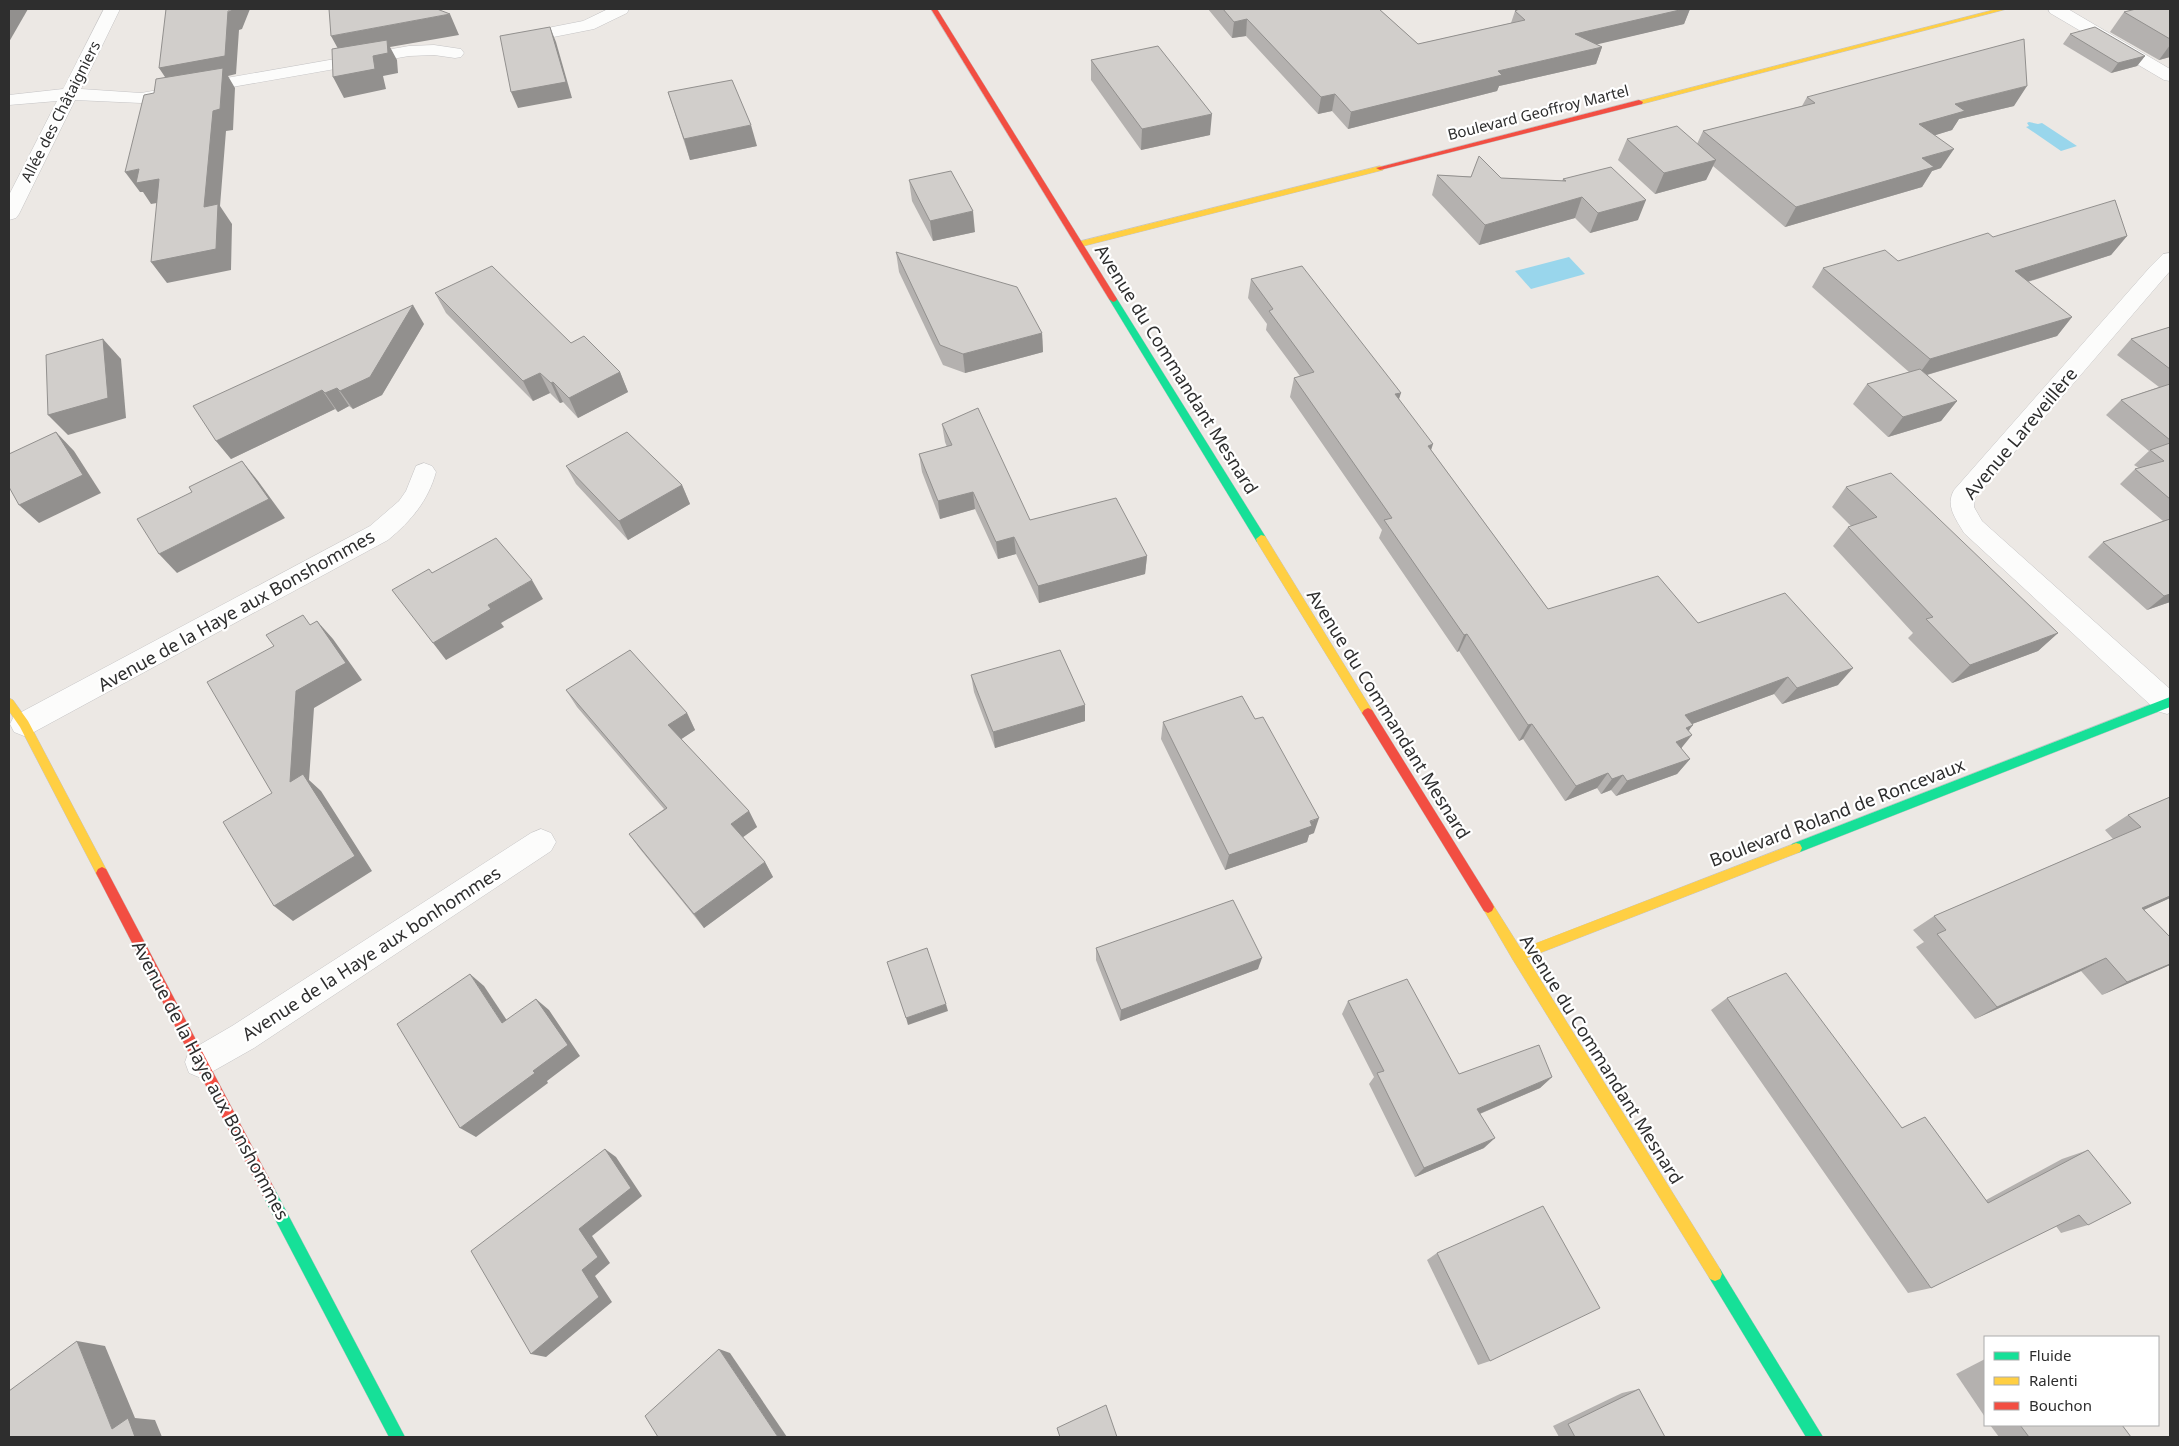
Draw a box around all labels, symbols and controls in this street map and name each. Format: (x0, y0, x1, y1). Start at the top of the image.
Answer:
street label: Allée des Châtaigniers (16, 37, 104, 185)
street label: Boulevard Geoffroy Martel (1445, 80, 1631, 144)
street label: Avenue du Commandant Mesnard (1090, 240, 1264, 498)
street label: Avenue Lareveillère (1958, 362, 2082, 504)
street label: Avenue de la Haye aux Bonshommes (93, 524, 379, 696)
street label: Avenue du Commandant Mesnard (1302, 585, 1476, 843)
street label: Boulevard Roland de Roncevaux (1706, 752, 1968, 872)
street label: Avenue de la Haye aux bonhommes (237, 860, 505, 1046)
street label: Avenue du Commandant Mesnard (1515, 930, 1689, 1188)
street label: Avenue de la Haye aux Bonshommes (127, 936, 295, 1224)
legend (1984, 1336, 2159, 1426)
text: Fluide (2029, 1345, 2071, 1365)
text: Ralenti (2029, 1370, 2078, 1390)
text: Bouchon (2029, 1395, 2092, 1415)

